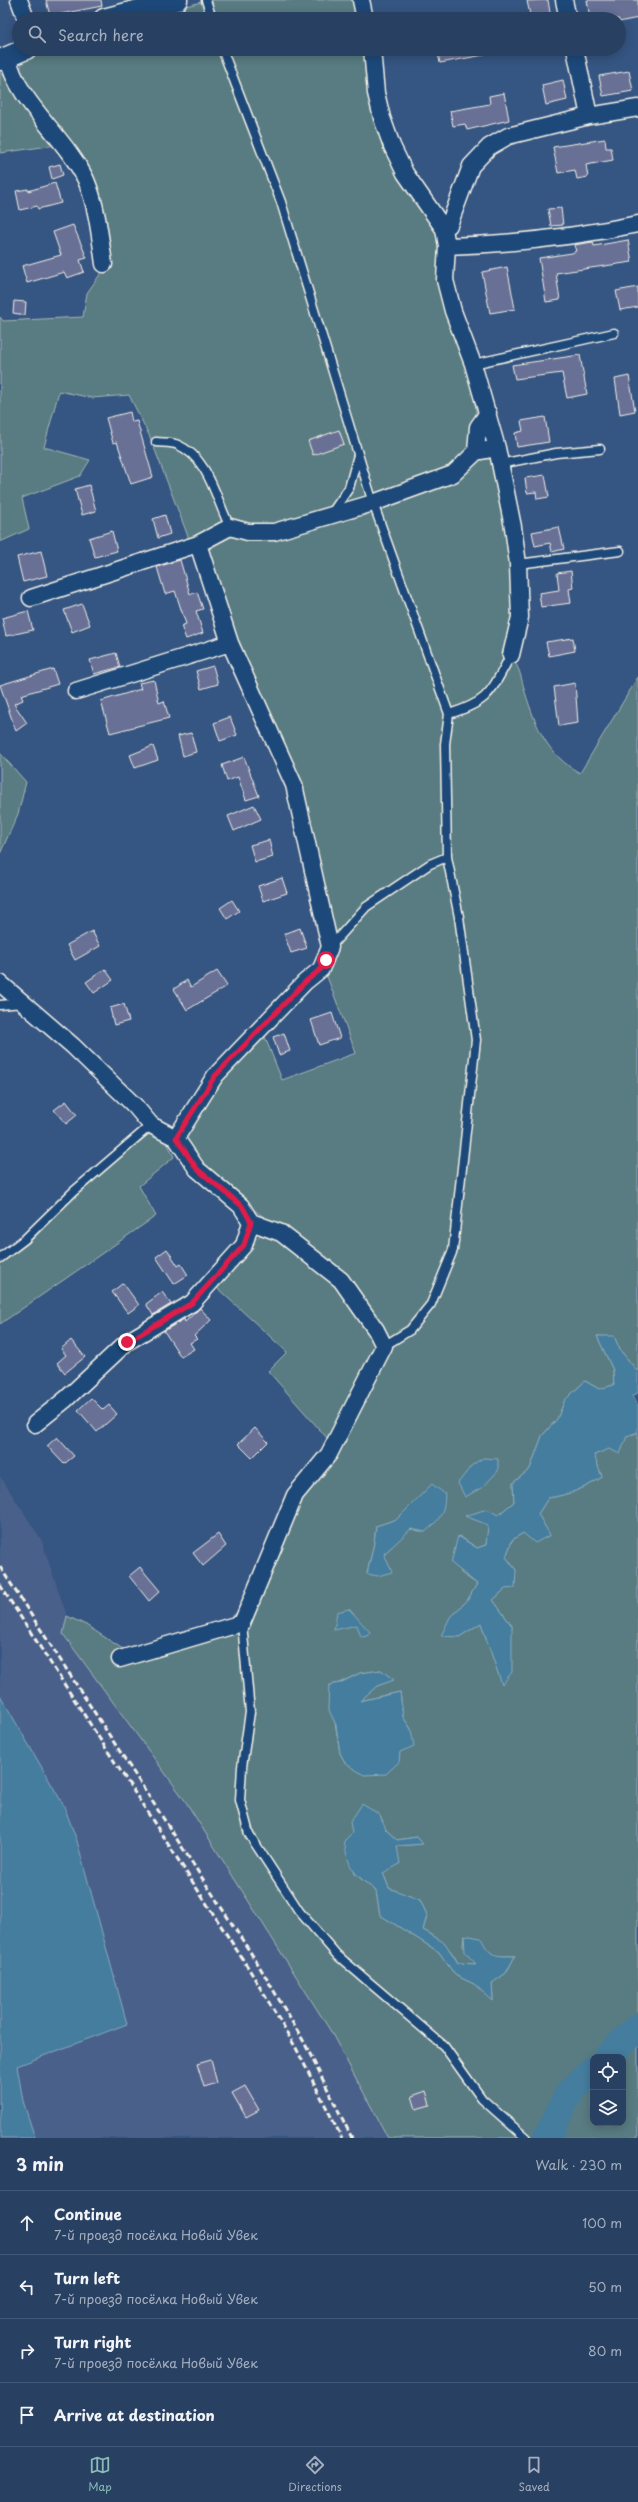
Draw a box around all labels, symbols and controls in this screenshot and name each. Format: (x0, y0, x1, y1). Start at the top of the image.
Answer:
search box (12, 12, 626, 56)
icon: search (26, 23, 48, 45)
text: Search here (58, 23, 144, 46)
route start (317, 951, 335, 969)
route end (118, 1333, 136, 1351)
map controls (590, 2054, 626, 2126)
button: locate (590, 2054, 626, 2090)
button: layers (590, 2090, 626, 2126)
text: 3 min (16, 2151, 64, 2177)
text: Walk · 230 m (535, 2155, 622, 2174)
text: Continue (54, 2202, 122, 2225)
icon: ahead (16, 2212, 38, 2234)
text: 100 m (582, 2213, 622, 2232)
text: 7-й проезд посёлка Новый Увек (54, 2225, 258, 2244)
text: Turn left (54, 2266, 120, 2289)
icon: left (16, 2276, 38, 2298)
text: 50 m (588, 2277, 622, 2296)
text: 7-й проезд посёлка Новый Увек (54, 2289, 258, 2308)
text: Turn right (54, 2330, 131, 2353)
icon: right (16, 2340, 38, 2362)
text: 80 m (588, 2341, 622, 2360)
text: 7-й проезд посёлка Новый Увек (54, 2353, 258, 2372)
text: Arrive at destination (54, 2403, 215, 2426)
icon: arrive (16, 2404, 38, 2426)
tab: Map (88, 2454, 112, 2495)
tab: Directions (288, 2454, 342, 2495)
tab: Saved (518, 2454, 550, 2495)

